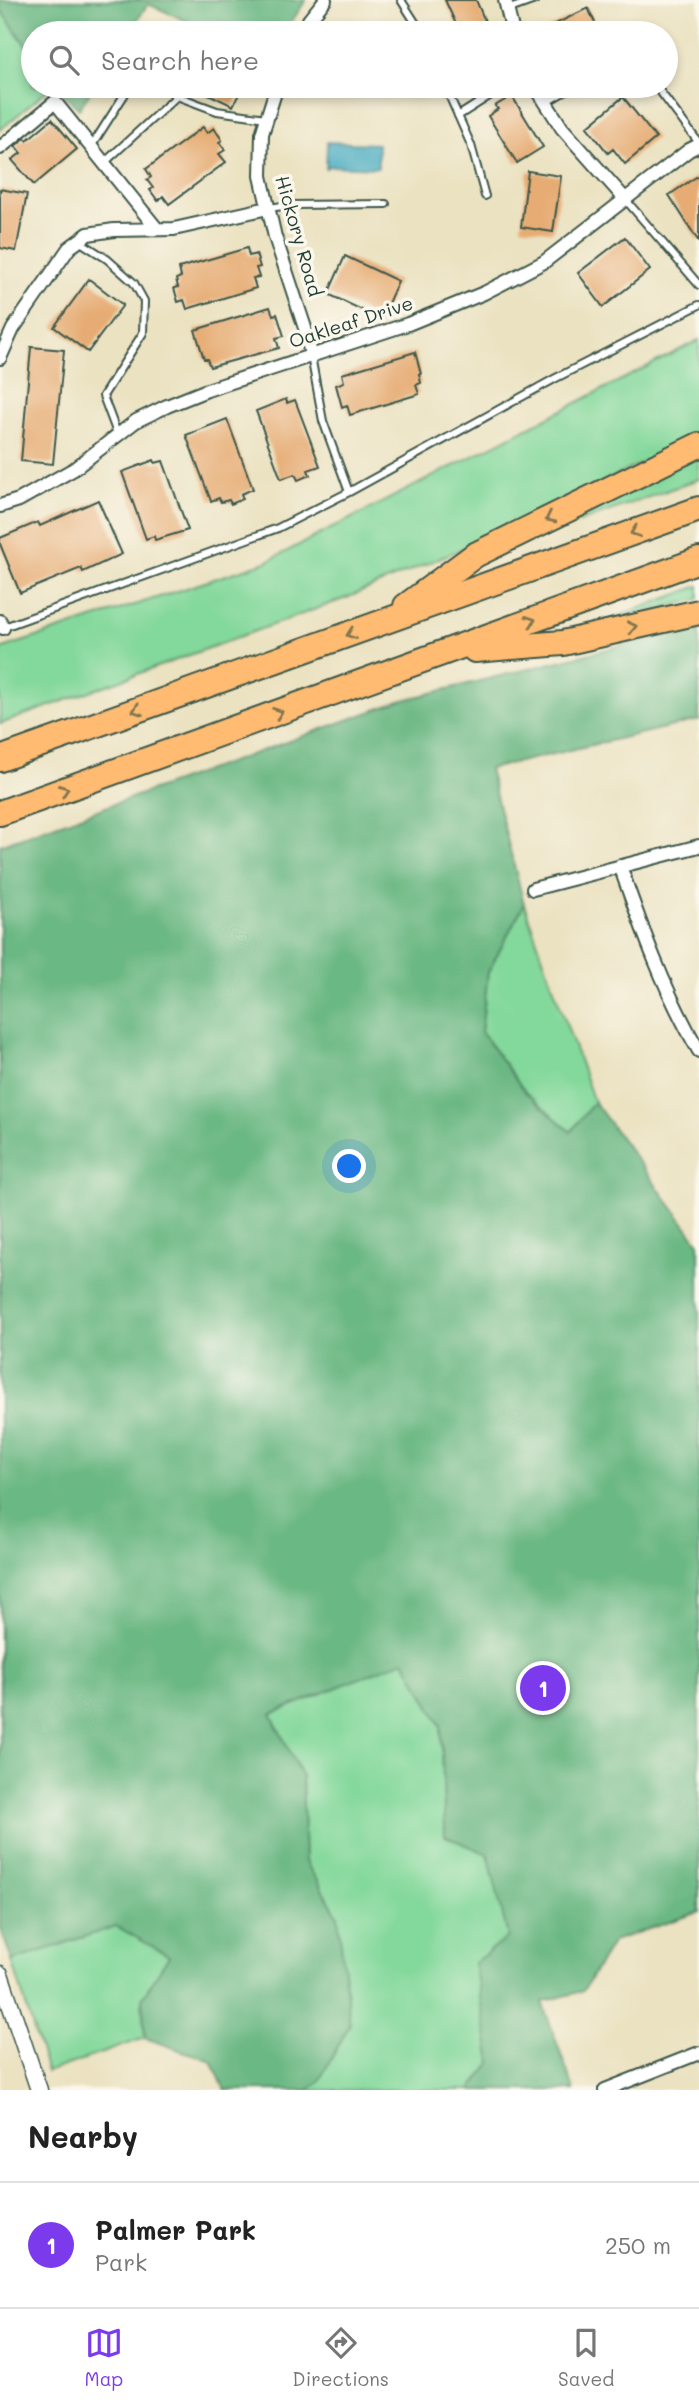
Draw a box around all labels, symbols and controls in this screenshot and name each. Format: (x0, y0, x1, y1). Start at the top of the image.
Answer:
search box (21, 21, 678, 98)
icon: search (45, 41, 83, 79)
text: Search here (101, 43, 259, 77)
street label: Hickory Road (270, 172, 329, 299)
street label: Oakleaf Drive (286, 290, 416, 353)
one-way arrow (545, 510, 557, 524)
one-way arrow (629, 524, 641, 538)
one-way arrow (524, 616, 536, 630)
one-way arrow (626, 621, 638, 636)
one-way arrow (346, 625, 358, 639)
one-way arrow (131, 702, 144, 716)
one-way arrow (272, 707, 284, 721)
one-way arrow (58, 784, 70, 798)
your location (332, 1149, 366, 1183)
pin: 1 (520, 1662, 566, 1714)
text: Nearby (28, 2116, 138, 2156)
text: Palmer Park (95, 2213, 256, 2247)
text: 1 (46, 2230, 56, 2260)
text: 250 m (605, 2230, 671, 2260)
text: Park (95, 2247, 147, 2277)
tab: Map (85, 2324, 123, 2391)
tab: Directions (292, 2324, 389, 2391)
tab: Saved (558, 2324, 614, 2391)

